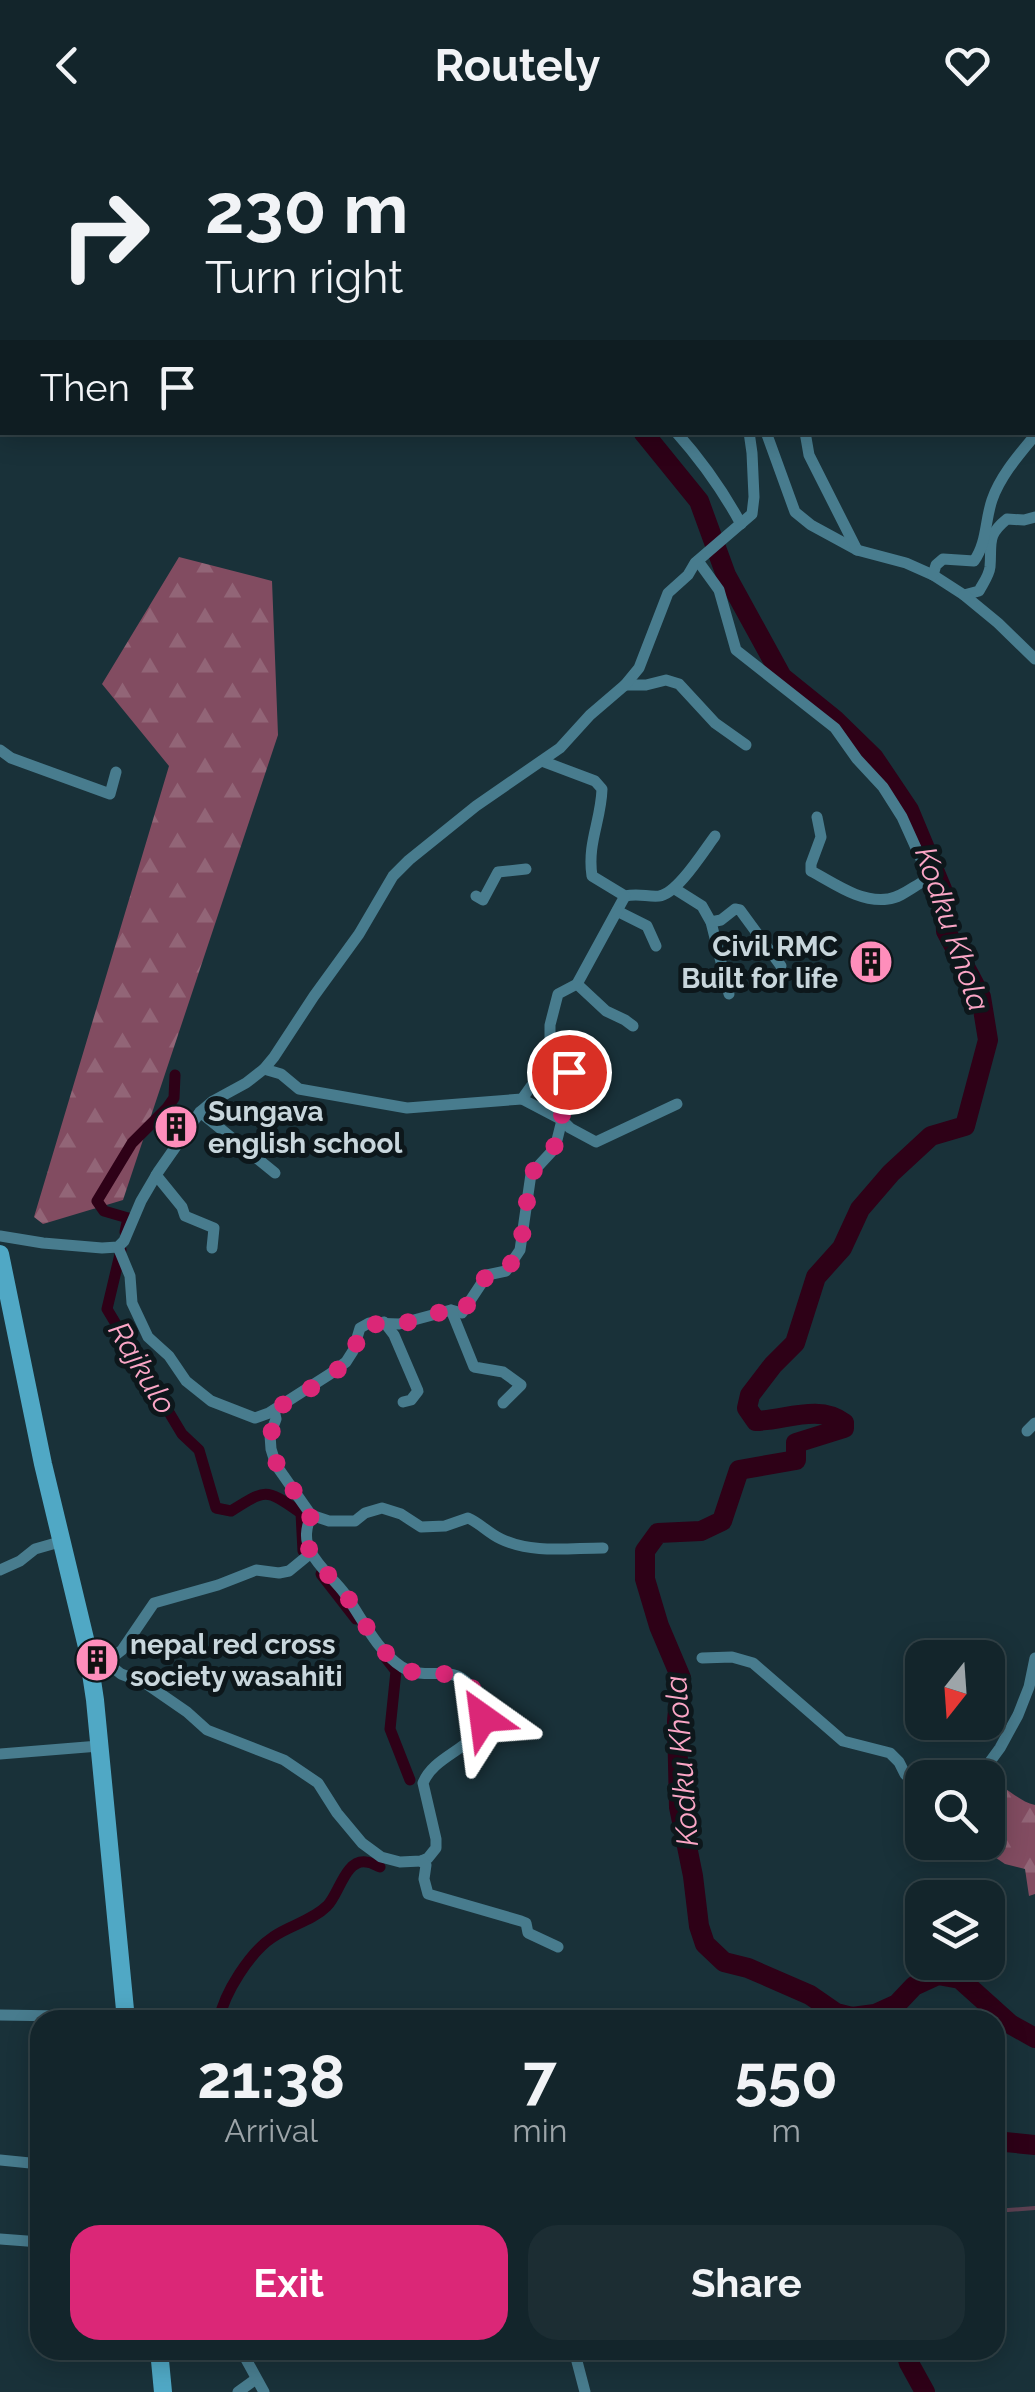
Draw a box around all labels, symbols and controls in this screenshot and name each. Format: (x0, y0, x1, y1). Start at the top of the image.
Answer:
icon: back (40, 38, 95, 93)
icon: heart (940, 38, 995, 93)
text: Routely (435, 39, 600, 92)
text: 230 m (205, 167, 409, 249)
icon: right (40, 170, 170, 300)
text: Turn right (205, 251, 403, 304)
icon: arrive (150, 360, 205, 415)
text: Then (40, 365, 130, 410)
water label: Kodku Khola (908, 842, 997, 1016)
place label: Civil RMC Built for life (681, 930, 838, 995)
building icon: Civil RMC Built for life (848, 939, 894, 985)
pin (527, 1030, 612, 1115)
icon: arrive (542, 1045, 597, 1100)
place label: Sungava english school (208, 1095, 402, 1160)
building icon: Sungava english school (153, 1104, 199, 1150)
water label: Rajkulo (101, 1315, 183, 1420)
place label: nepal red cross society wasahiti (130, 1628, 343, 1693)
building icon: nepal red cross society wasahiti (74, 1637, 120, 1683)
north arrow (905, 1640, 1005, 1740)
map controls (905, 1640, 1005, 1980)
position arrow (431, 1666, 535, 1770)
water label: Kodku Khola (658, 1674, 705, 1848)
button: search (905, 1760, 1005, 1860)
button: layers (905, 1880, 1005, 1980)
text: 21:38 (197, 2042, 345, 2112)
text: 7 (523, 2042, 557, 2112)
text: 550 (735, 2042, 838, 2112)
text: Arrival (224, 2112, 318, 2149)
text: min (512, 2112, 567, 2149)
text: m (771, 2112, 801, 2149)
button: Exit (70, 2225, 508, 2340)
button: Share (528, 2225, 965, 2340)

